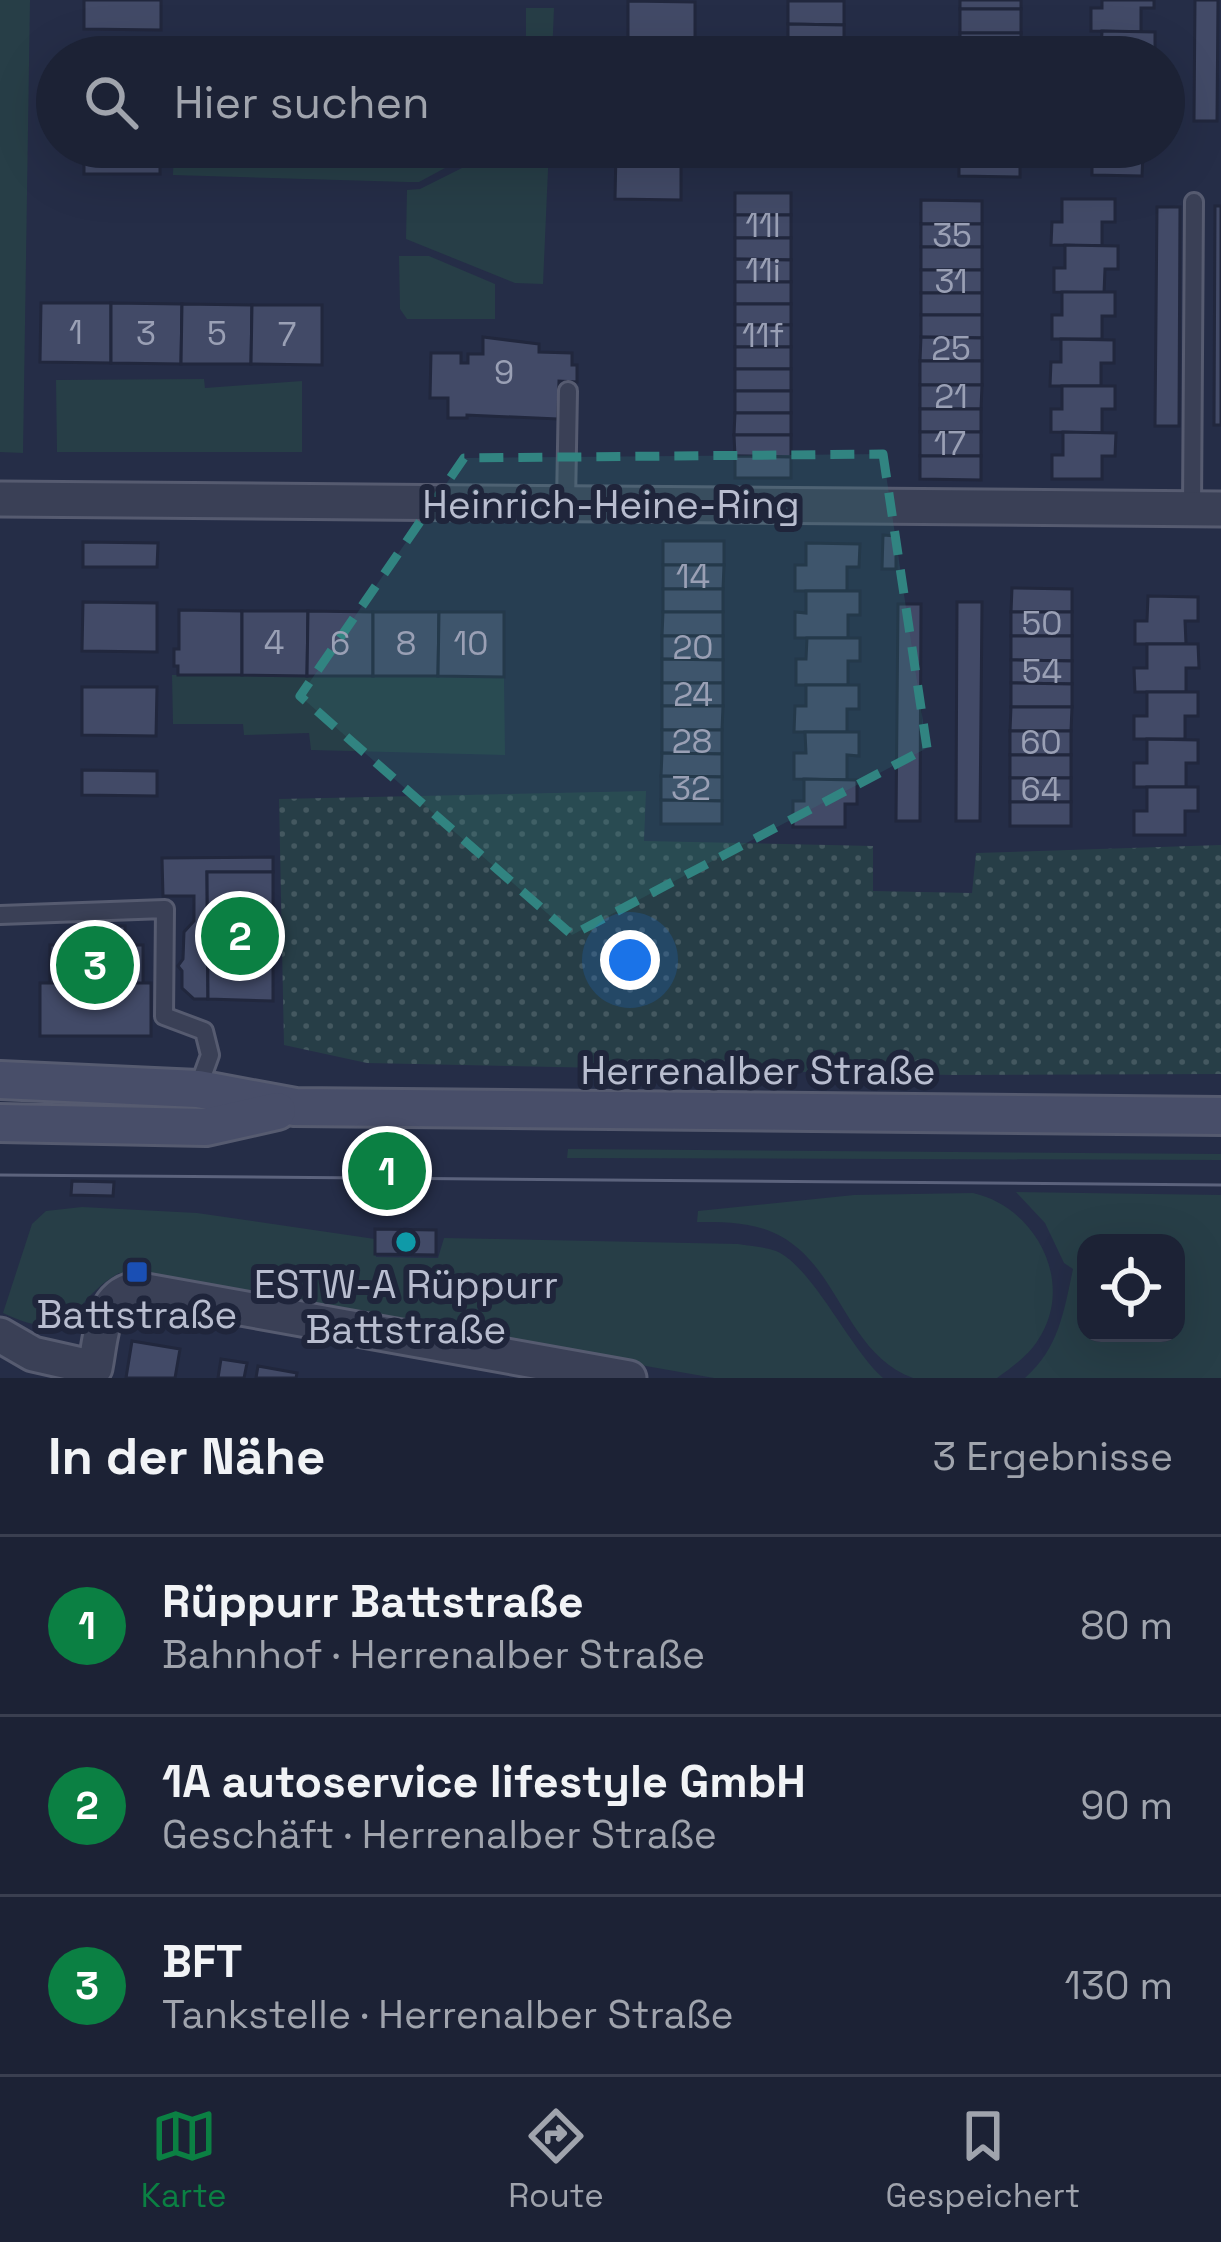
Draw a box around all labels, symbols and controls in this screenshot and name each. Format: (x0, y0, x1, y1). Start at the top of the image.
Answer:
search box (36, 36, 1185, 168)
icon: search (78, 69, 144, 135)
text: Hier suchen (174, 74, 430, 131)
house number: 11l (745, 205, 781, 247)
house number: 35 (932, 215, 972, 257)
house number: 11i (745, 250, 781, 292)
house number: 31 (934, 261, 968, 303)
house number: 1 (69, 312, 83, 354)
house number: 3 (136, 313, 156, 355)
house number: 5 (207, 313, 227, 355)
house number: 7 (278, 314, 296, 356)
house number: 11f (742, 315, 784, 357)
house number: 25 (931, 328, 971, 370)
house number: 9 (494, 352, 514, 394)
house number: 21 (934, 376, 968, 418)
house number: 17 (934, 423, 966, 465)
street label: Heinrich-Heine-Ring (422, 480, 800, 529)
house number: 14 (676, 556, 710, 598)
house number: 50 (1022, 603, 1062, 645)
house number: 4 (264, 622, 284, 664)
house number: 6 (330, 623, 350, 665)
house number: 8 (396, 623, 416, 665)
house number: 10 (454, 623, 488, 665)
house number: 20 (672, 627, 714, 669)
house number: 54 (1022, 651, 1062, 693)
house number: 24 (673, 674, 713, 716)
house number: 28 (672, 721, 712, 763)
house number: 60 (1020, 722, 1062, 764)
house number: 32 (671, 768, 711, 810)
house number: 64 (1021, 769, 1061, 811)
pin: 2 (201, 891, 279, 981)
pin: 3 (56, 920, 134, 1010)
your location (600, 930, 660, 990)
street label: Herrenalber Straße (580, 1046, 936, 1095)
pin: 1 (348, 1126, 426, 1216)
marker: ESTW-A Rüppurr Battstraße (393, 1229, 419, 1255)
map controls (1077, 1234, 1185, 1342)
button: locate (1077, 1234, 1185, 1342)
marker: Battstraße (124, 1259, 150, 1285)
place label: ESTW-A Rüppurr Battstraße (254, 1260, 558, 1354)
place label: Battstraße (37, 1290, 237, 1339)
text: In der Nähe (48, 1424, 325, 1489)
text: 3 Ergebnisse (933, 1432, 1173, 1481)
text: Rüppurr Battstraße (162, 1573, 584, 1630)
text: 1 (78, 1601, 96, 1650)
text: 80 m (1080, 1601, 1173, 1650)
text: Bahnhof · Herrenalber Straße (162, 1630, 705, 1679)
text: 1A autoservice lifestyle GmbH (162, 1753, 806, 1810)
text: 2 (75, 1781, 99, 1830)
text: 90 m (1081, 1781, 1173, 1830)
text: Geschäft · Herrenalber Straße (162, 1810, 717, 1859)
text: BFT (162, 1933, 242, 1990)
text: 3 (75, 1961, 99, 2010)
text: 130 m (1065, 1961, 1173, 2010)
text: Tankstelle · Herrenalber Straße (162, 1990, 733, 2039)
tab: Karte (141, 2103, 227, 2217)
tab: Route (508, 2103, 604, 2217)
tab: Gespeichert (885, 2103, 1080, 2217)

